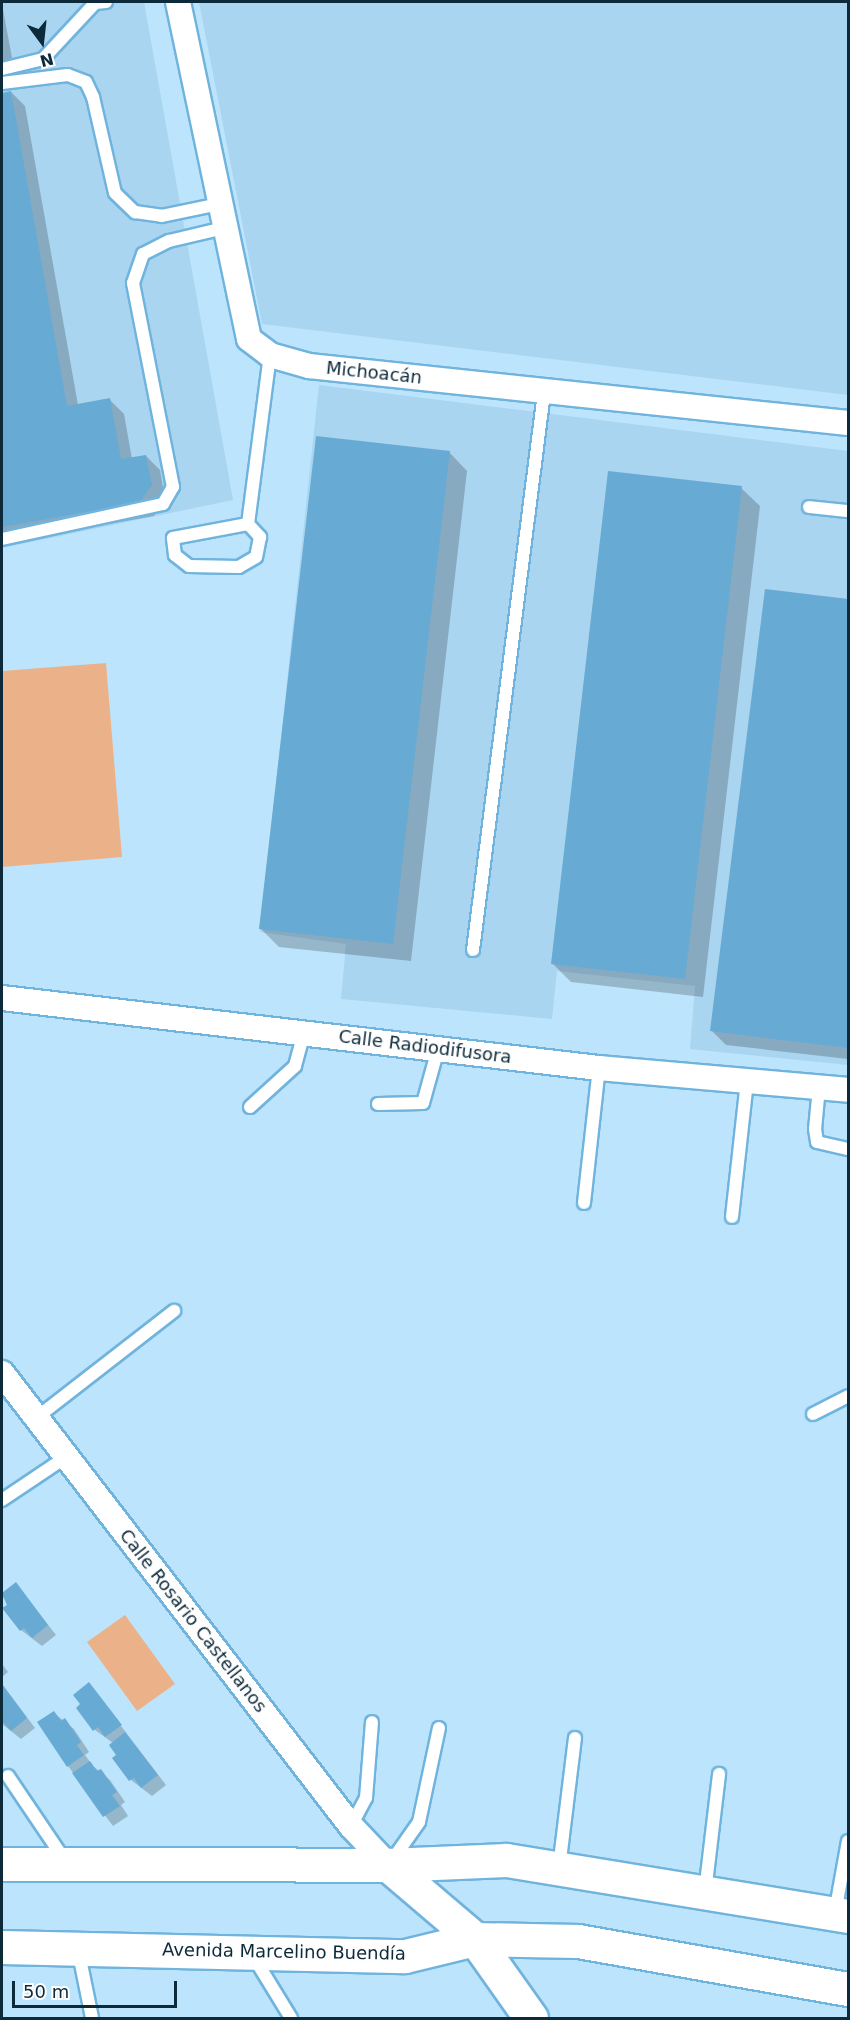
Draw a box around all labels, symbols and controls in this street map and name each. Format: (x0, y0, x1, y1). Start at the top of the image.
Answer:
north arrow (12, 12, 72, 72)
text: N (38, 49, 56, 71)
street label: Michoacán (325, 357, 423, 389)
street label: Calle Radiodifusora (337, 1026, 513, 1068)
street label: Calle Rosario Castellanos (115, 1525, 271, 1717)
street label: Avenida Marcelino Buendía (162, 1939, 406, 1965)
scale bar (15, 1969, 180, 2007)
text: 50 m (23, 1981, 69, 2002)

